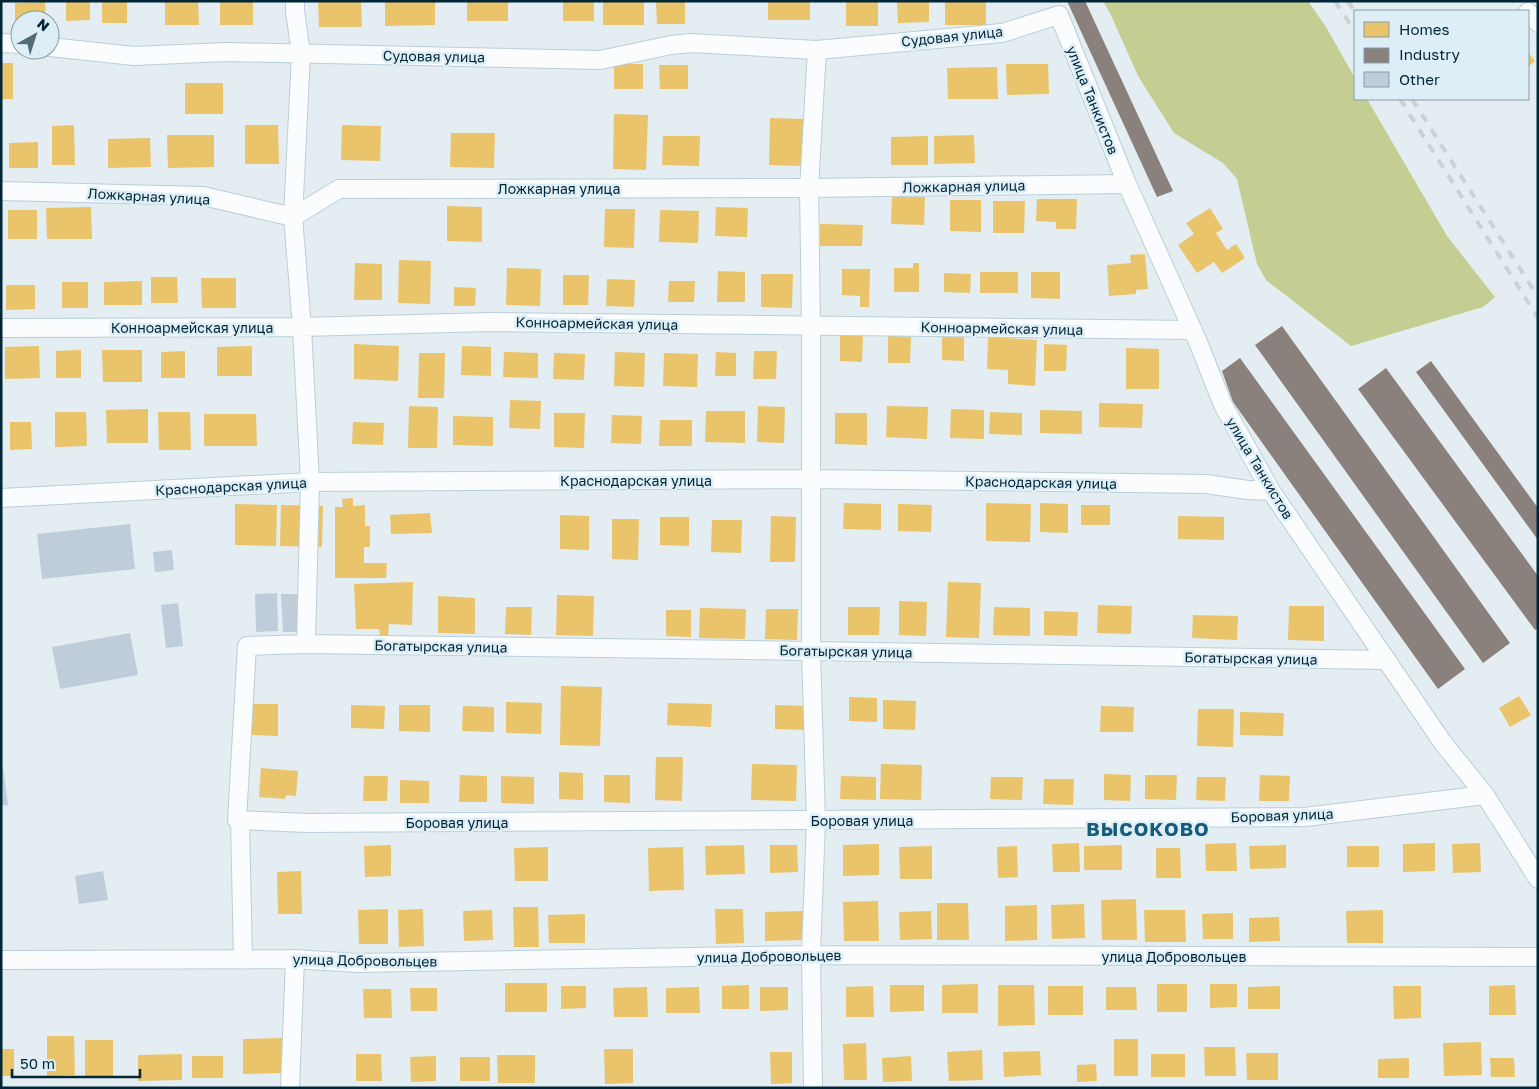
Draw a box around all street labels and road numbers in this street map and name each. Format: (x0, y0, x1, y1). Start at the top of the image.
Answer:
street label: Судовая улица (900, 22, 1004, 50)
street label: улица Танкистов (1063, 43, 1123, 157)
street label: Судовая улица (383, 47, 485, 65)
street label: Ложкарная улица (903, 176, 1025, 196)
street label: Ложкарная улица (498, 180, 620, 197)
street label: Ложкарная улица (87, 184, 211, 208)
street label: Конноармейская улица (516, 313, 678, 333)
street label: Конноармейская улица (921, 318, 1083, 338)
street label: Конноармейская улица (111, 319, 273, 336)
street label: улица Танкистов (1223, 414, 1297, 522)
street label: Краснодарская улица (560, 472, 712, 489)
street label: Краснодарская улица (965, 472, 1117, 492)
street label: Краснодарская улица (155, 474, 307, 498)
street label: Богатырская улица (374, 636, 508, 656)
street label: Богатырская улица (779, 641, 913, 661)
street label: Богатырская улица (1184, 648, 1318, 668)
street label: Боровая улица (1230, 805, 1334, 825)
street label: Боровая улица (810, 812, 914, 829)
street label: Боровая улица (405, 814, 509, 831)
street label: улица Добровольцев (696, 946, 842, 966)
street label: улица Добровольцев (1102, 948, 1246, 965)
street label: улица Добровольцев (292, 950, 438, 970)

